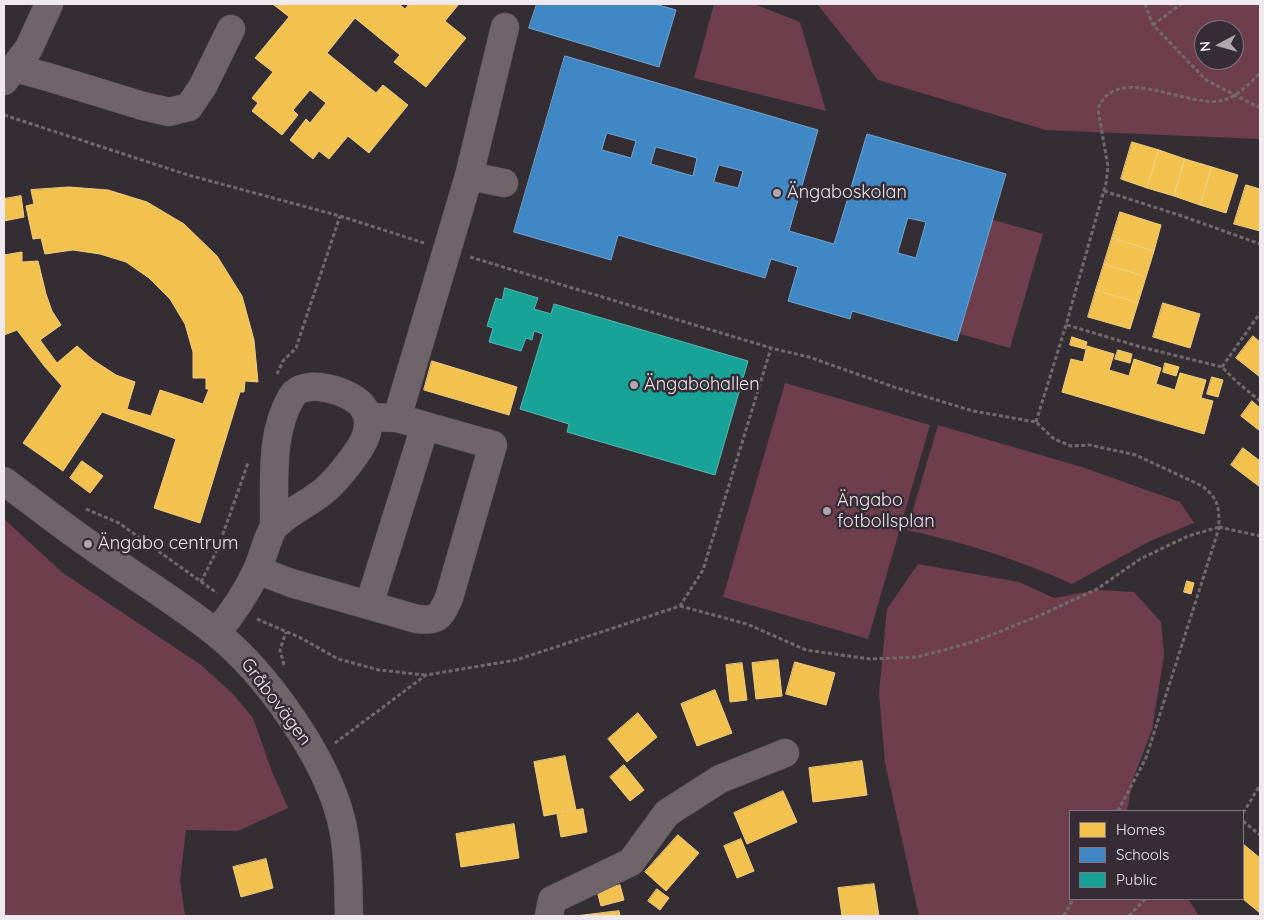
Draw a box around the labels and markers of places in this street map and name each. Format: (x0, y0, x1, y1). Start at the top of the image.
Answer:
place label: Ängaboskolan (787, 182, 907, 204)
marker: Ängaboskolan (771, 187, 783, 199)
place label: Ängabohallen (644, 374, 760, 396)
marker: Ängabohallen (628, 379, 640, 391)
place label: Ängabo fotbollsplan (837, 490, 935, 532)
marker: Ängabo fotbollsplan (821, 505, 833, 517)
place label: Ängabo centrum (98, 533, 238, 555)
marker: Ängabo centrum (82, 538, 94, 550)

